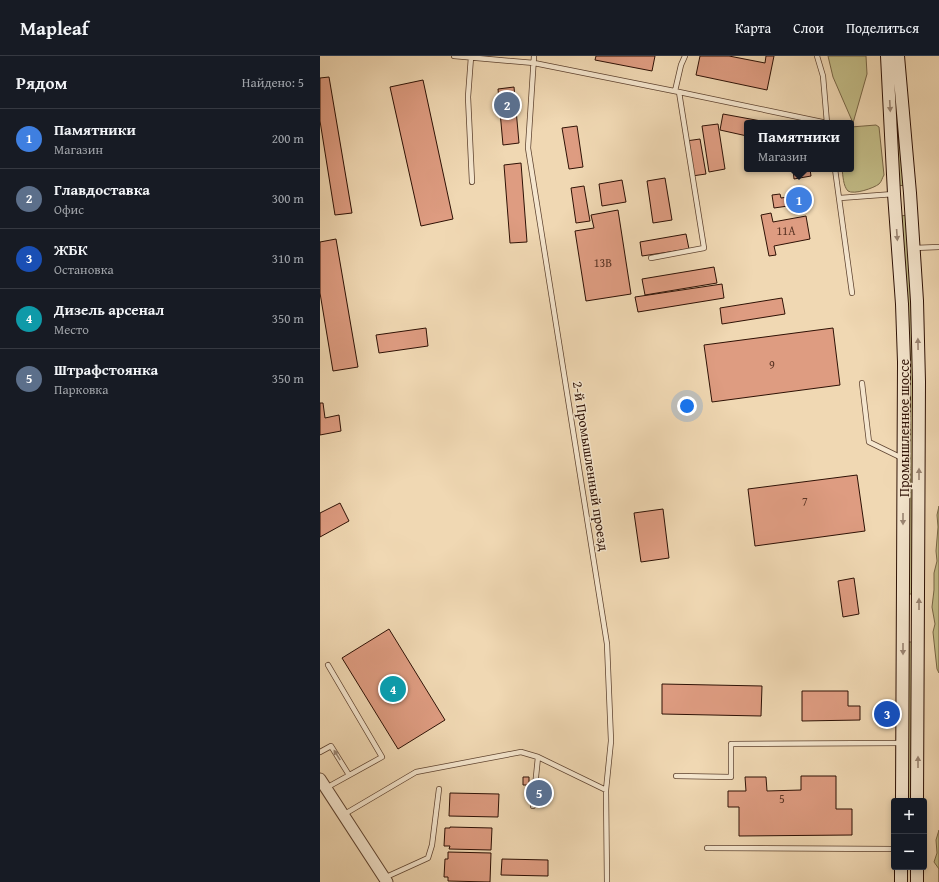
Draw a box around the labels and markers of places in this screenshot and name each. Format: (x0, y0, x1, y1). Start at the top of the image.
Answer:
pin: 2 (494, 90, 520, 120)
pin: 1 (786, 185, 812, 215)
pin: 4 (380, 674, 406, 704)
pin: 3 (874, 699, 900, 729)
pin: 5 (526, 778, 552, 808)

